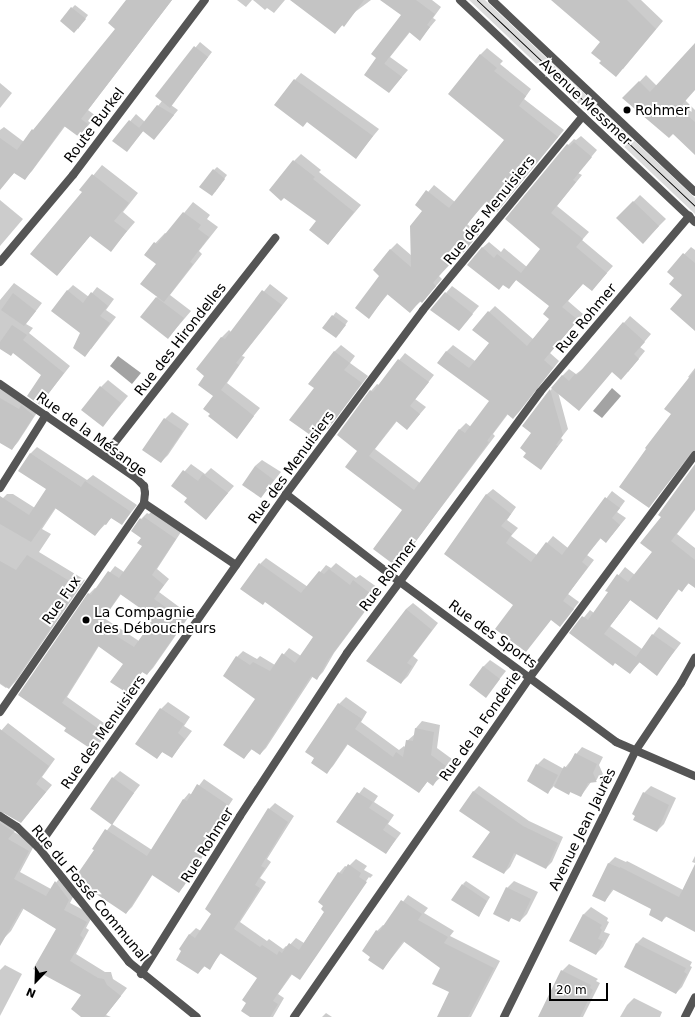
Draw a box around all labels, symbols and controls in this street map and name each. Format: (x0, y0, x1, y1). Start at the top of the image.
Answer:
street label: Avenue Messmer (536, 55, 636, 149)
street label: Route Burkel (60, 84, 128, 166)
place label: Rohmer (635, 102, 690, 118)
marker: Rohmer (622, 105, 632, 115)
street label: Rue des Menuisiers (440, 152, 538, 268)
street label: Rue des Hirondelles (131, 279, 229, 399)
street label: Rue Rohmer (552, 280, 620, 356)
street label: Rue de la Mésange (33, 388, 151, 480)
street label: Rue des Menuisiers (244, 407, 338, 527)
street label: Rue Rohmer (356, 536, 420, 614)
street label: Rue Fux (38, 572, 84, 628)
street label: Rue des Sports (446, 596, 540, 672)
place label: La Compagnie des Déboucheurs (94, 604, 216, 636)
marker: La Compagnie des Déboucheurs (81, 615, 91, 625)
street label: Rue de la Fonderie (436, 668, 524, 784)
street label: Rue des Menuisiers (57, 672, 149, 792)
street label: Avenue Jean Jaurès (545, 765, 619, 893)
street label: Rue Rohmer (177, 804, 237, 886)
street label: Rue du Fossé Communal (28, 821, 152, 965)
north arrow (16, 961, 56, 1001)
scale bar (551, 975, 610, 1001)
text: 20 m (556, 983, 587, 997)
text: N (24, 985, 38, 1000)

